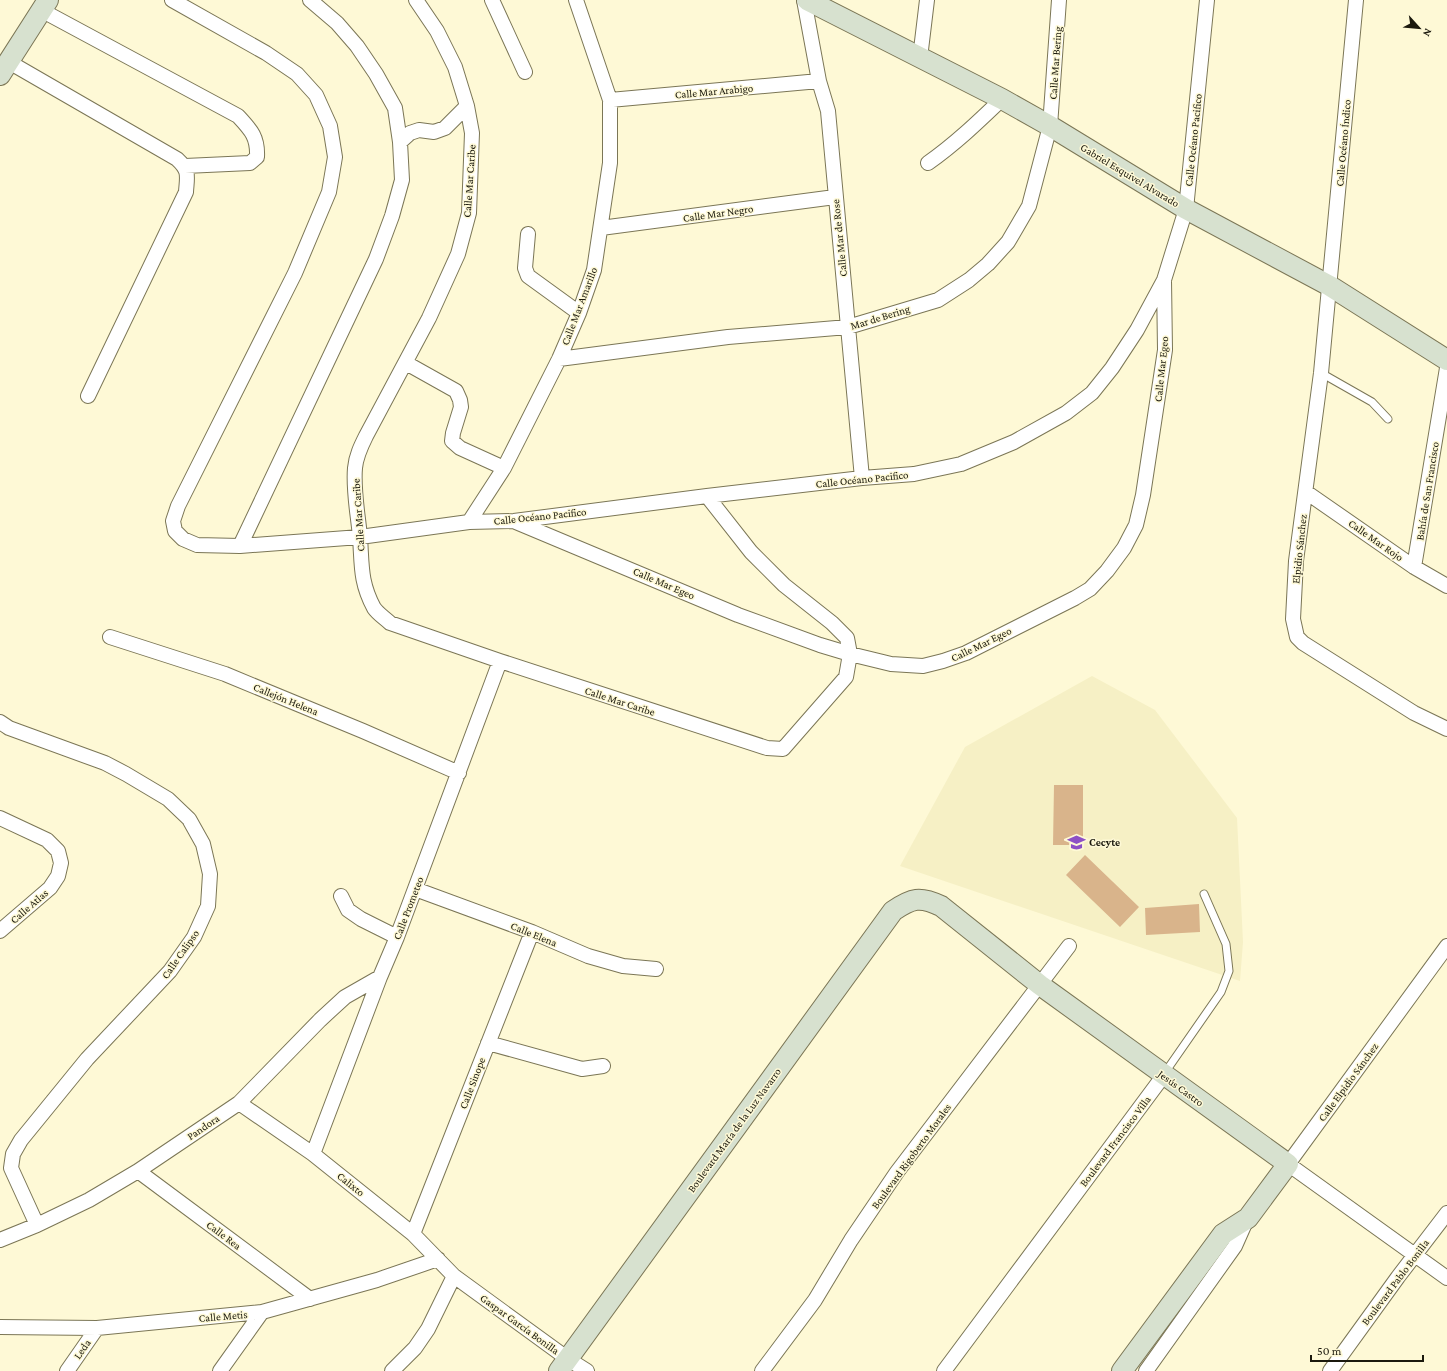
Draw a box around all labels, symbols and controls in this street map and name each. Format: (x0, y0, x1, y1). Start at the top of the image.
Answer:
north arrow (1399, 8, 1439, 48)
street label: Calle Mar Bering (1046, 25, 1065, 100)
text: N (1421, 26, 1435, 39)
street label: Calle Mar Arabigo (674, 82, 754, 101)
street label: Calle Océano Pacifico (1182, 93, 1204, 187)
street label: Calle Océano Índico (1333, 98, 1353, 187)
street label: Gabriel Esquivel Alvarado (1078, 141, 1182, 210)
street label: Calle Mar Caribe (460, 144, 478, 218)
street label: Calle Mar de Rose (829, 199, 849, 277)
street label: Calle Mar Negro (682, 202, 755, 225)
street label: Calle Mar Amarillo (559, 265, 600, 347)
street label: Mar de Bering (849, 302, 912, 333)
street label: Calle Mar Egeo (1152, 335, 1171, 402)
street label: Bahía de San Francisco (1413, 440, 1441, 541)
street label: Calle Océano Pacifico (815, 468, 909, 490)
street label: Calle Mar Caribe (349, 478, 367, 552)
street label: Calle Océano Pacifico (493, 505, 587, 527)
street label: Elpidio Sánchez (1289, 513, 1310, 584)
street label: Calle Mar Rojo (1346, 517, 1406, 564)
street label: Calle Mar Egeo (631, 565, 697, 603)
street label: Calle Mar Egeo (949, 624, 1014, 665)
street label: Callejón Helena (251, 681, 320, 718)
street label: Calle Mar Caribe (583, 684, 657, 718)
school or university icon: Cecyte (1066, 832, 1086, 852)
place label: Cecyte (1089, 836, 1120, 848)
street label: Calle Prometeo (391, 874, 426, 941)
street label: Calle Atlas (8, 886, 50, 926)
street label: Calle Elena (509, 919, 559, 949)
street label: Calle Calipso (159, 927, 202, 981)
street label: Calle Elpidio Sánchez (1316, 1040, 1381, 1124)
street label: Calle Sinope (457, 1055, 488, 1111)
street label: Boulevard María de la Luz Navarro (685, 1065, 783, 1195)
street label: Jesús Castro (1155, 1067, 1206, 1110)
street label: Boulevard Francisco Villa (1077, 1093, 1153, 1189)
street label: Boulevard Rigoberto Morales (869, 1101, 954, 1212)
street label: Pandora (185, 1112, 221, 1142)
street label: Calixto (335, 1169, 367, 1199)
street label: Calle Rea (204, 1218, 244, 1252)
street label: Boulevard Pablo Bonilla (1359, 1237, 1431, 1327)
street label: Gaspar García Bonilla (478, 1291, 562, 1357)
street label: Calle Metis (198, 1308, 248, 1324)
street label: Leda (71, 1337, 93, 1361)
scale bar (1311, 1337, 1423, 1363)
text: 50 m (1317, 1344, 1342, 1358)

